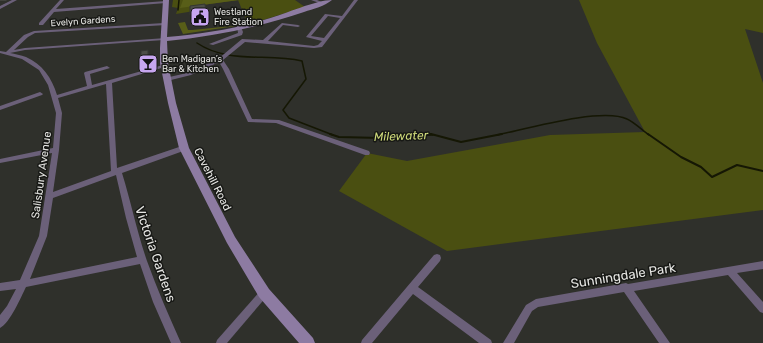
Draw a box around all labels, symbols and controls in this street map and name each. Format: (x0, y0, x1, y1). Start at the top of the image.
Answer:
public building icon: Westland Fire Station (189, 6, 211, 28)
place label: Westland Fire Station (214, 7, 262, 27)
street label: Evelyn Gardens (50, 14, 116, 28)
bar icon: Ben Madigan’s Bar & Kitchen (137, 53, 159, 75)
place label: Ben Madigan’s Bar & Kitchen (162, 54, 223, 74)
water label: Milewater (374, 128, 429, 144)
street label: Salisbury Avenue (29, 131, 54, 220)
street label: Cavehill Road (191, 146, 234, 213)
street label: Victoria Gardens (132, 204, 179, 304)
street label: Sunningdale Park (570, 260, 677, 292)

